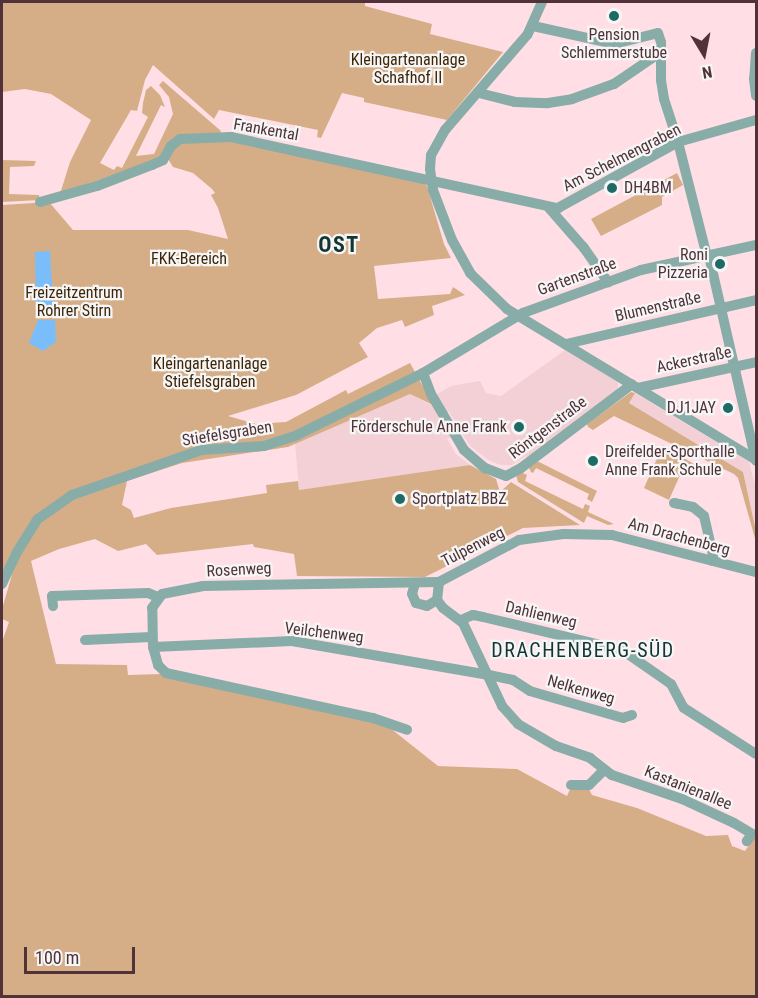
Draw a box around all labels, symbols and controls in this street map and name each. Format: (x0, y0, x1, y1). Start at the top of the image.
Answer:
marker: Pension Schlemmerstube (607, 9, 621, 23)
north arrow (674, 24, 734, 84)
place label: Pension Schlemmerstube (561, 25, 667, 63)
park label: Kleingartenanlage Schafhof II (351, 50, 465, 88)
text: N (701, 62, 714, 82)
street label: Frankental (232, 115, 300, 145)
street label: Am Schelmengraben (560, 120, 684, 196)
place label: DH4BM (624, 178, 672, 198)
marker: DH4BM (605, 181, 619, 195)
district label: OST (318, 232, 360, 258)
place label: Roni Pizzeria (658, 245, 708, 283)
park label: FKK-Bereich (151, 249, 227, 269)
street label: Gartenstraße (535, 254, 619, 300)
marker: Roni Pizzeria (713, 257, 727, 271)
park label: Freizeitzentrum Rohrer Stirn (25, 283, 123, 321)
street label: Blumenstraße (613, 288, 703, 326)
street label: Ackerstraße (655, 343, 733, 377)
park label: Kleingartenanlage Stiefelsgraben (153, 354, 267, 392)
street label: Röntgenstraße (505, 393, 591, 463)
place label: DJ1JAY (667, 398, 716, 418)
marker: DJ1JAY (721, 401, 735, 415)
street label: Stiefelsgraben (181, 417, 273, 451)
place label: Förderschule Anne Frank (351, 417, 507, 437)
marker: Förderschule Anne Frank (512, 420, 526, 434)
place label: Dreifelder-Sporthalle Anne Frank Schule (605, 442, 735, 480)
marker: Dreifelder-Sporthalle Anne Frank Schule (586, 454, 600, 468)
place label: Sportplatz BBZ (412, 489, 507, 509)
marker: Sportplatz BBZ (393, 492, 407, 506)
street label: Am Drachenberg (626, 514, 732, 560)
street label: Tulpenweg (438, 523, 508, 571)
street label: Rosenweg (206, 559, 272, 581)
street label: Dahlienweg (503, 597, 579, 633)
street label: Veilchenweg (283, 619, 365, 647)
district label: DRACHENBERG-SÜD (491, 638, 675, 662)
street label: Nelkenweg (545, 671, 617, 709)
street label: Kastanienallee (641, 762, 735, 814)
scale bar (27, 935, 138, 973)
text: 100 m (35, 947, 79, 968)

